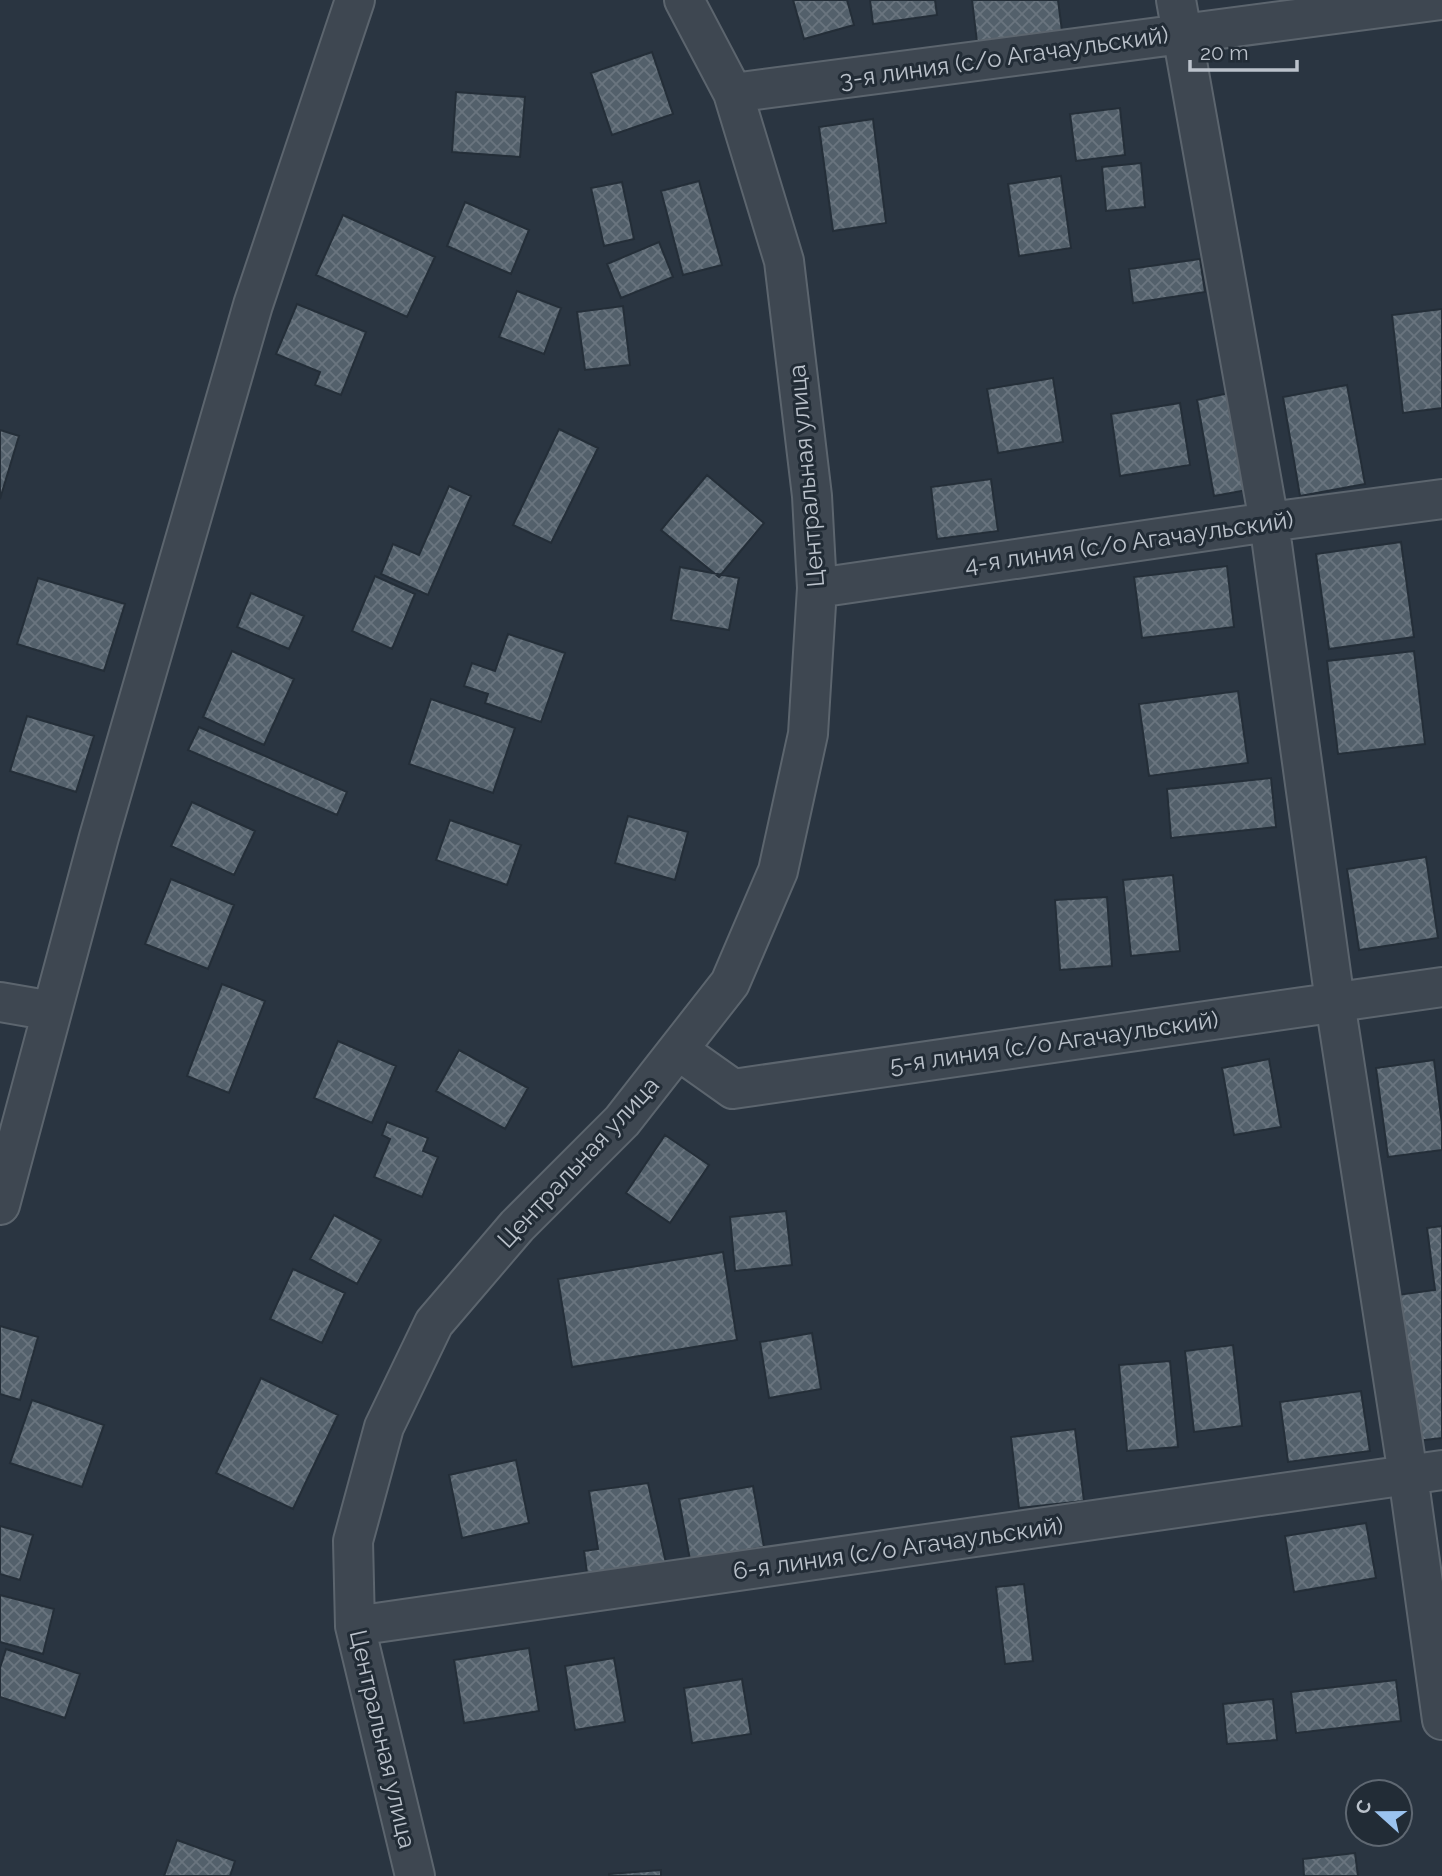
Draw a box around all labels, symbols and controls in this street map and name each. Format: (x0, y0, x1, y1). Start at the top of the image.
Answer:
street label: 3-я линия (с/о Агачаульский) (838, 20, 1170, 94)
scale bar (1190, 28, 1297, 72)
text: 20 m (1200, 40, 1248, 65)
street label: Центральная улица (782, 364, 830, 588)
street label: 4-я линия (с/о Агачаульский) (963, 505, 1295, 579)
street label: 5-я линия (с/о Агачаульский) (888, 1005, 1220, 1079)
street label: Центральная улица (491, 1070, 665, 1254)
street label: 6-я линия (с/о Агачаульский) (731, 1510, 1065, 1586)
street label: Центральная улица (344, 1627, 422, 1851)
north arrow (1344, 1778, 1414, 1848)
text: С (1351, 1797, 1376, 1817)

